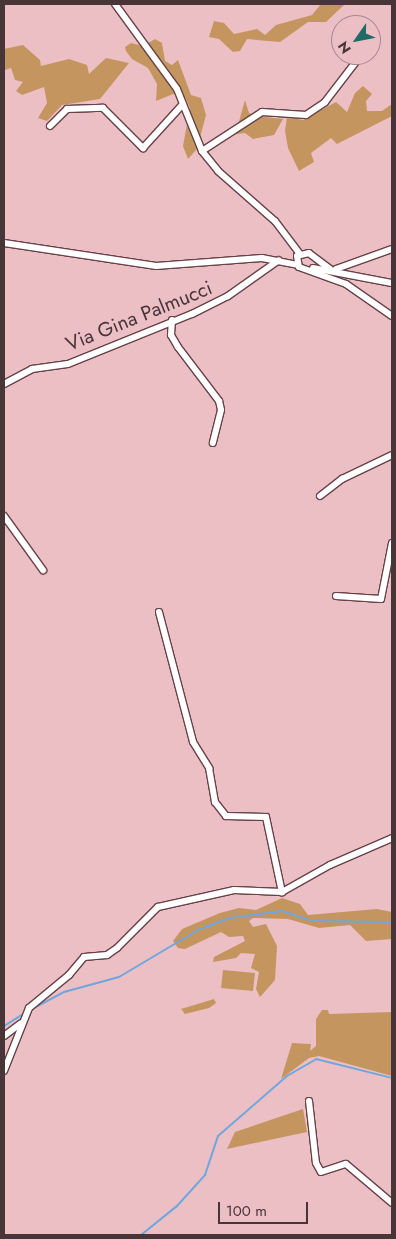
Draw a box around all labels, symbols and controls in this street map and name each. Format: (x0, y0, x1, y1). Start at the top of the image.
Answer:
north arrow (331, 15, 381, 65)
text: N (333, 38, 356, 58)
street label: Via Gina Palmucci (62, 276, 216, 356)
scale bar (221, 1192, 311, 1224)
text: 100 m (226, 1200, 267, 1222)

